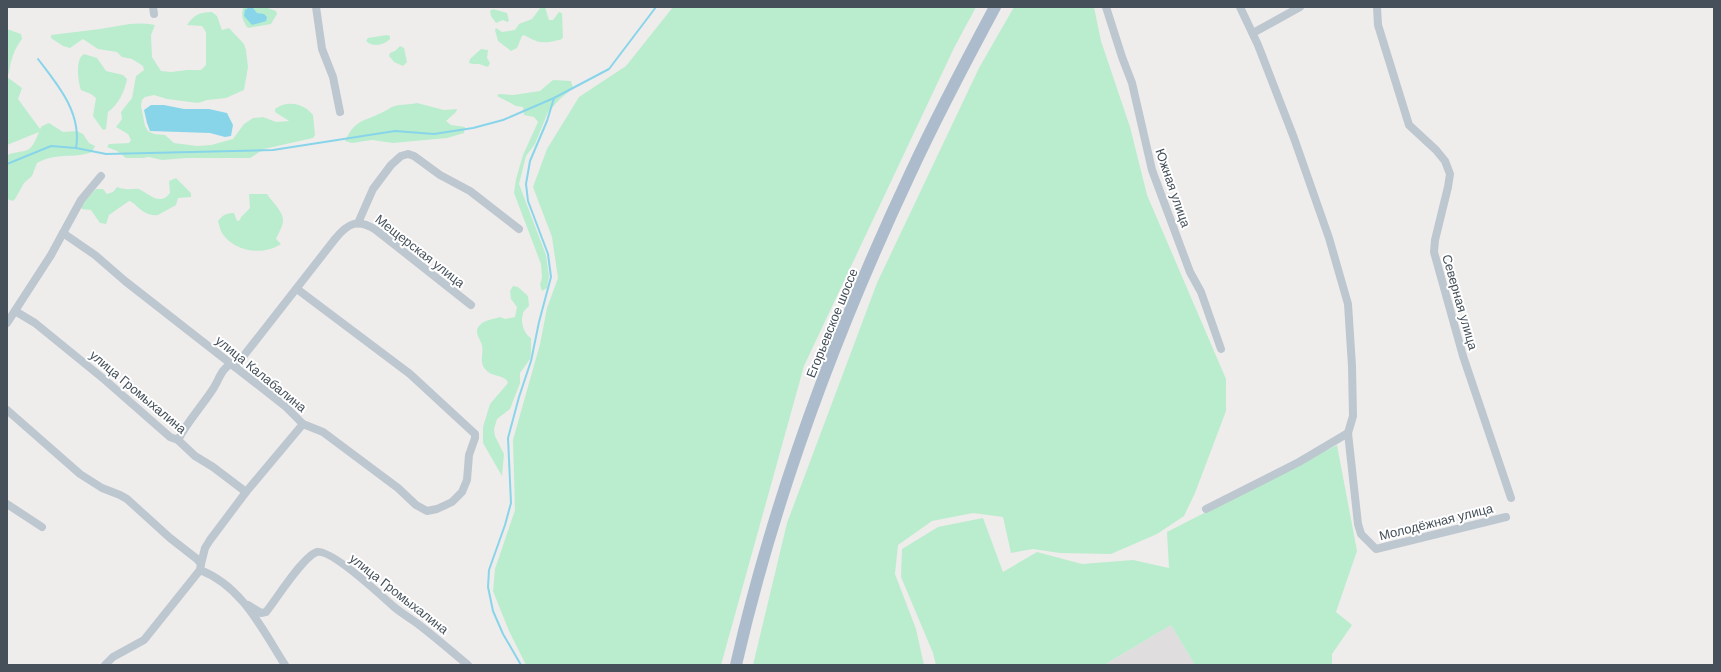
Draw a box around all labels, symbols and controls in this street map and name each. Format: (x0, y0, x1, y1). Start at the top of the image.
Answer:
street label: Южная улица (1152, 146, 1195, 230)
street label: Мещерская улица (372, 211, 469, 292)
street label: Северная улица (1438, 252, 1482, 352)
street label: Егорьевское шоссе (802, 266, 862, 380)
street label: улица Калабалина (212, 332, 311, 416)
street label: улица Громыхалина (86, 347, 190, 438)
street label: Молодёжная улица (1377, 499, 1495, 544)
street label: улица Громыхалина (346, 550, 453, 638)

